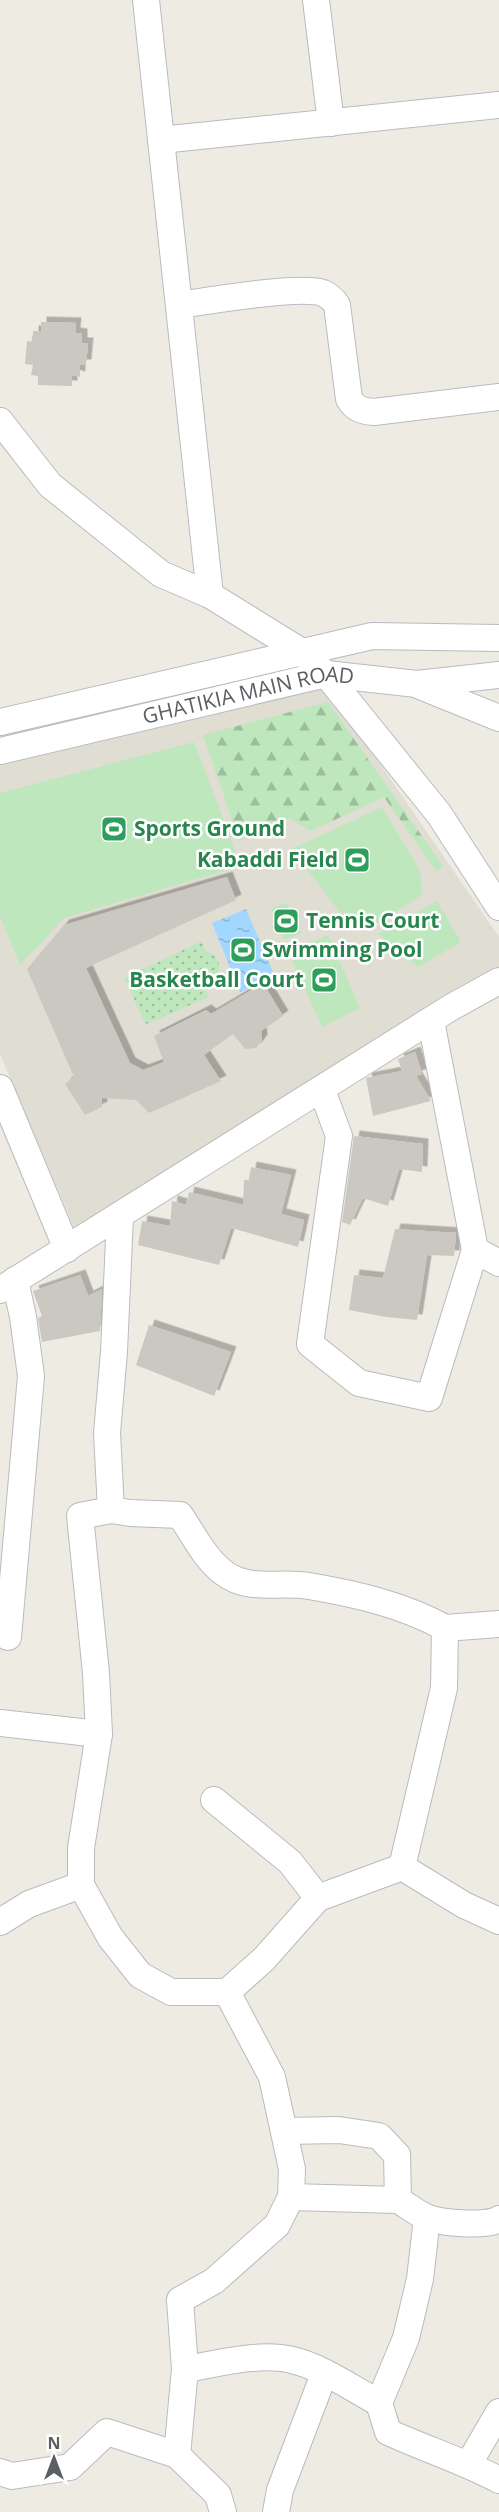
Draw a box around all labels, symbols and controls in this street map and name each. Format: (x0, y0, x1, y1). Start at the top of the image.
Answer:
street label: GHATIKIA MAIN ROAD (140, 659, 356, 730)
sports icon: Sports Ground (99, 814, 129, 844)
place label: Sports Ground (134, 814, 285, 842)
place label: Kabaddi Field (197, 845, 338, 873)
sports icon: Kabaddi Field (342, 845, 372, 875)
sports icon: Tennis Court (271, 906, 301, 936)
place label: Tennis Court (306, 906, 439, 934)
sports icon: Swimming Pool (228, 935, 258, 965)
place label: Swimming Pool (262, 935, 422, 963)
place label: Basketball Court (129, 965, 304, 993)
sports icon: Basketball Court (309, 965, 339, 995)
north arrow (24, 2428, 84, 2488)
text: N (47, 2432, 61, 2454)

